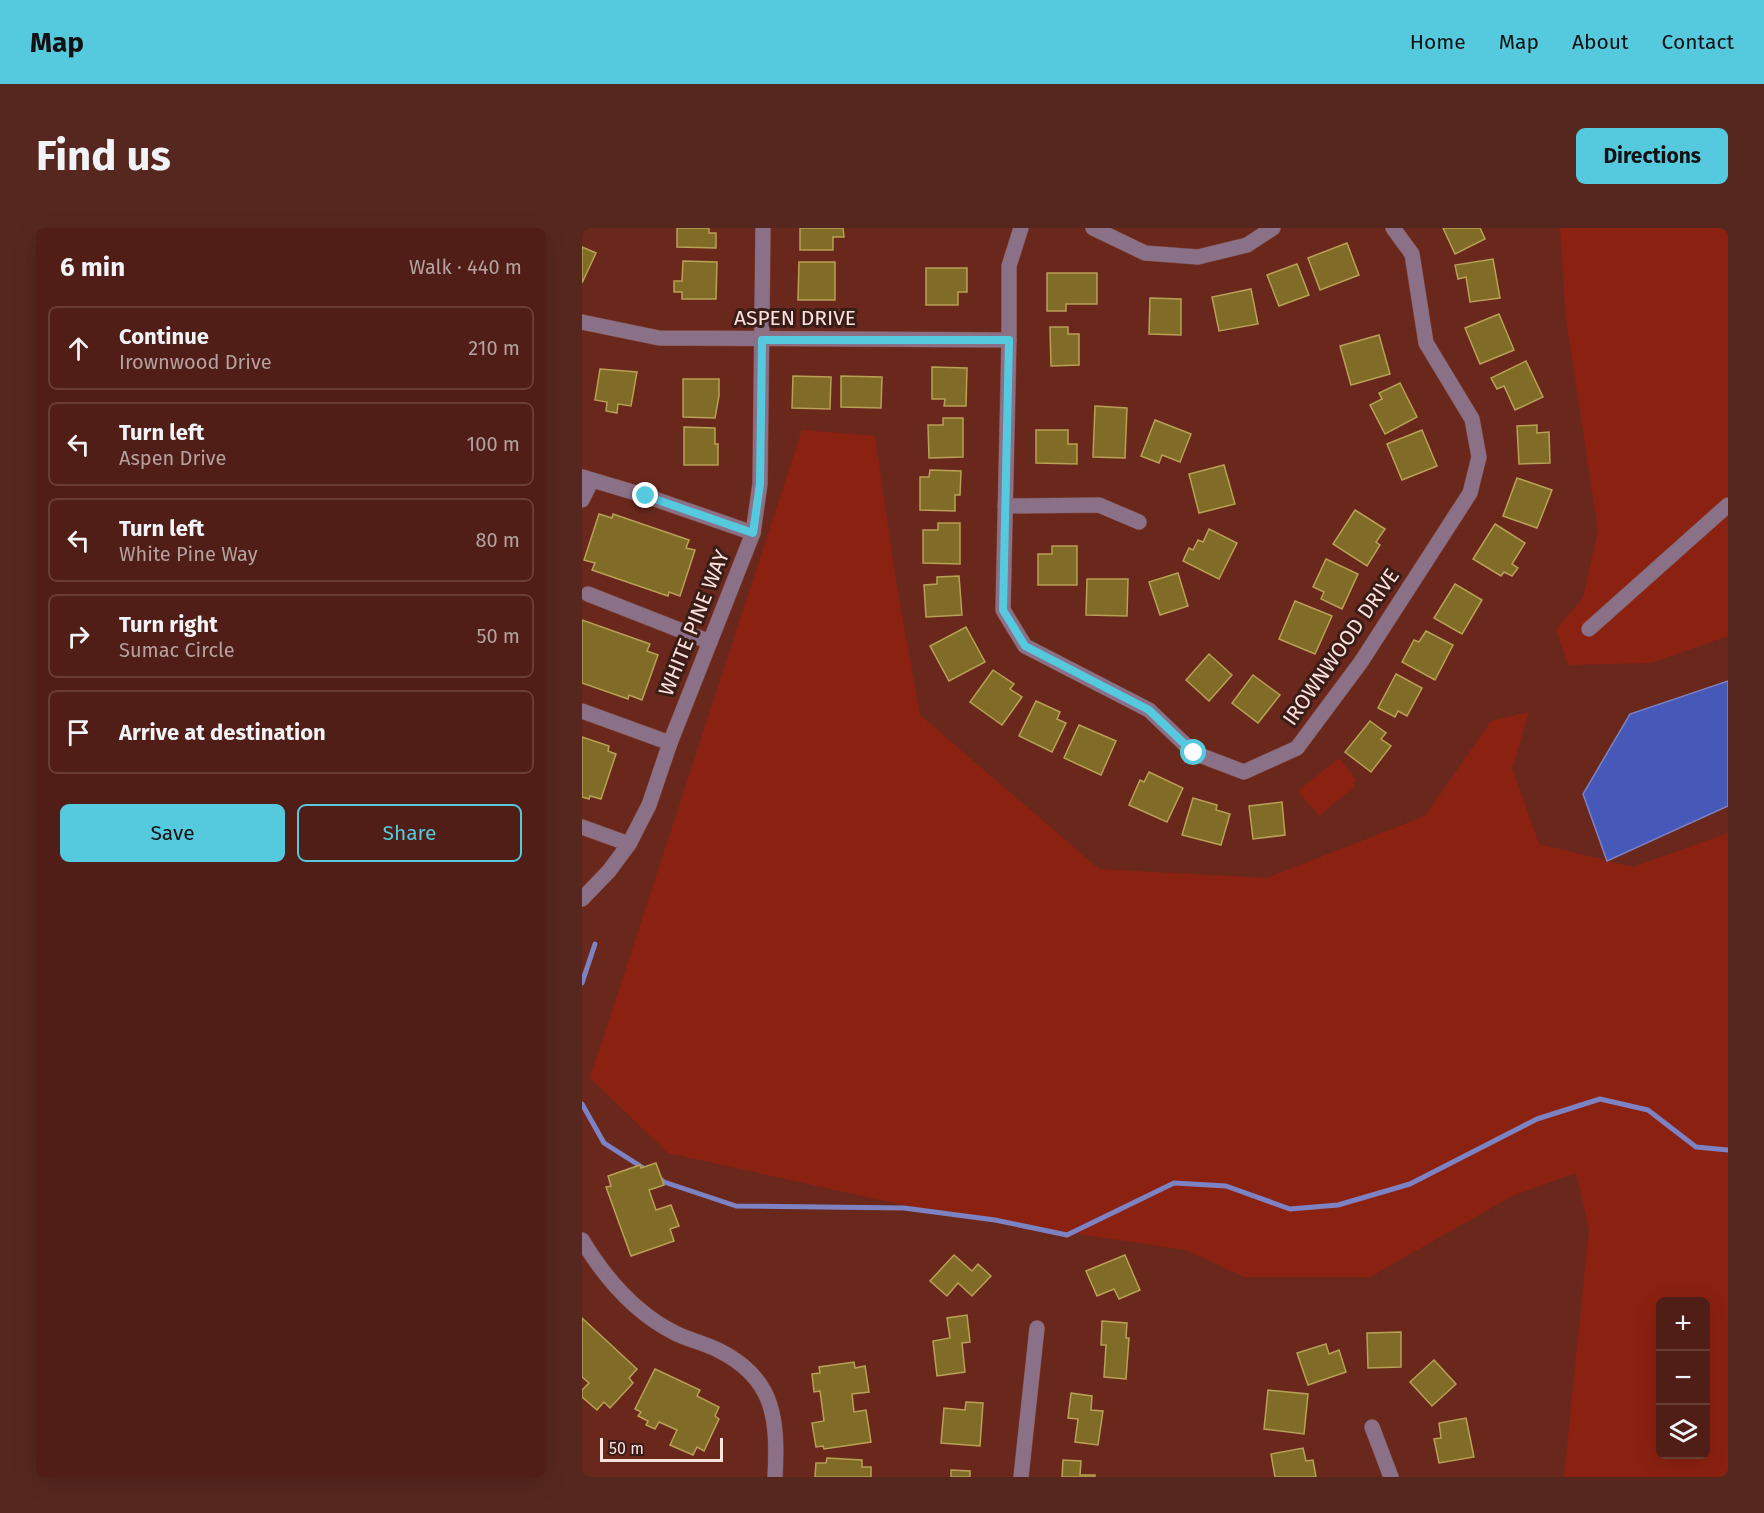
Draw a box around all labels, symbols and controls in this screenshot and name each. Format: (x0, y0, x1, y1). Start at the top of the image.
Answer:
text: Map (30, 26, 84, 59)
text: Home (1410, 29, 1466, 55)
text: Map (1499, 29, 1539, 55)
text: About (1572, 29, 1629, 55)
text: Contact (1662, 29, 1734, 55)
button: Directions (1576, 128, 1728, 184)
text: Find us (36, 131, 171, 181)
text: 6 min (60, 252, 125, 283)
text: Walk · 440 m (409, 255, 522, 279)
street label: ASPEN DRIVE (734, 305, 856, 331)
text: Continue (119, 323, 209, 350)
icon: ahead (62, 332, 95, 365)
text: 210 m (468, 336, 520, 360)
text: Irownwood Drive (119, 350, 272, 374)
text: Turn left (119, 419, 204, 446)
icon: left (62, 428, 95, 461)
text: 100 m (467, 432, 520, 456)
text: Aspen Drive (119, 446, 227, 470)
route end (632, 482, 658, 508)
text: Turn left (119, 515, 204, 542)
icon: left (62, 524, 95, 557)
text: 80 m (475, 528, 520, 552)
text: White Pine Way (119, 542, 258, 566)
street label: WHITE PINE WAY (653, 546, 735, 700)
street label: IROWNWOOD DRIVE (1277, 563, 1405, 731)
text: Turn right (119, 611, 218, 638)
icon: right (62, 620, 95, 653)
text: 50 m (476, 624, 520, 648)
text: Sumac Circle (119, 638, 235, 662)
icon: arrive (62, 716, 95, 749)
text: Arrive at destination (119, 719, 326, 746)
route start (1180, 739, 1206, 765)
button: Save (60, 804, 285, 862)
button: Share (297, 804, 522, 862)
map controls (1656, 1297, 1710, 1459)
button: + (1656, 1297, 1710, 1351)
button: − (1656, 1351, 1710, 1405)
button: layers (1656, 1405, 1710, 1459)
scale bar (600, 1435, 723, 1462)
text: 50 m (609, 1439, 644, 1458)

